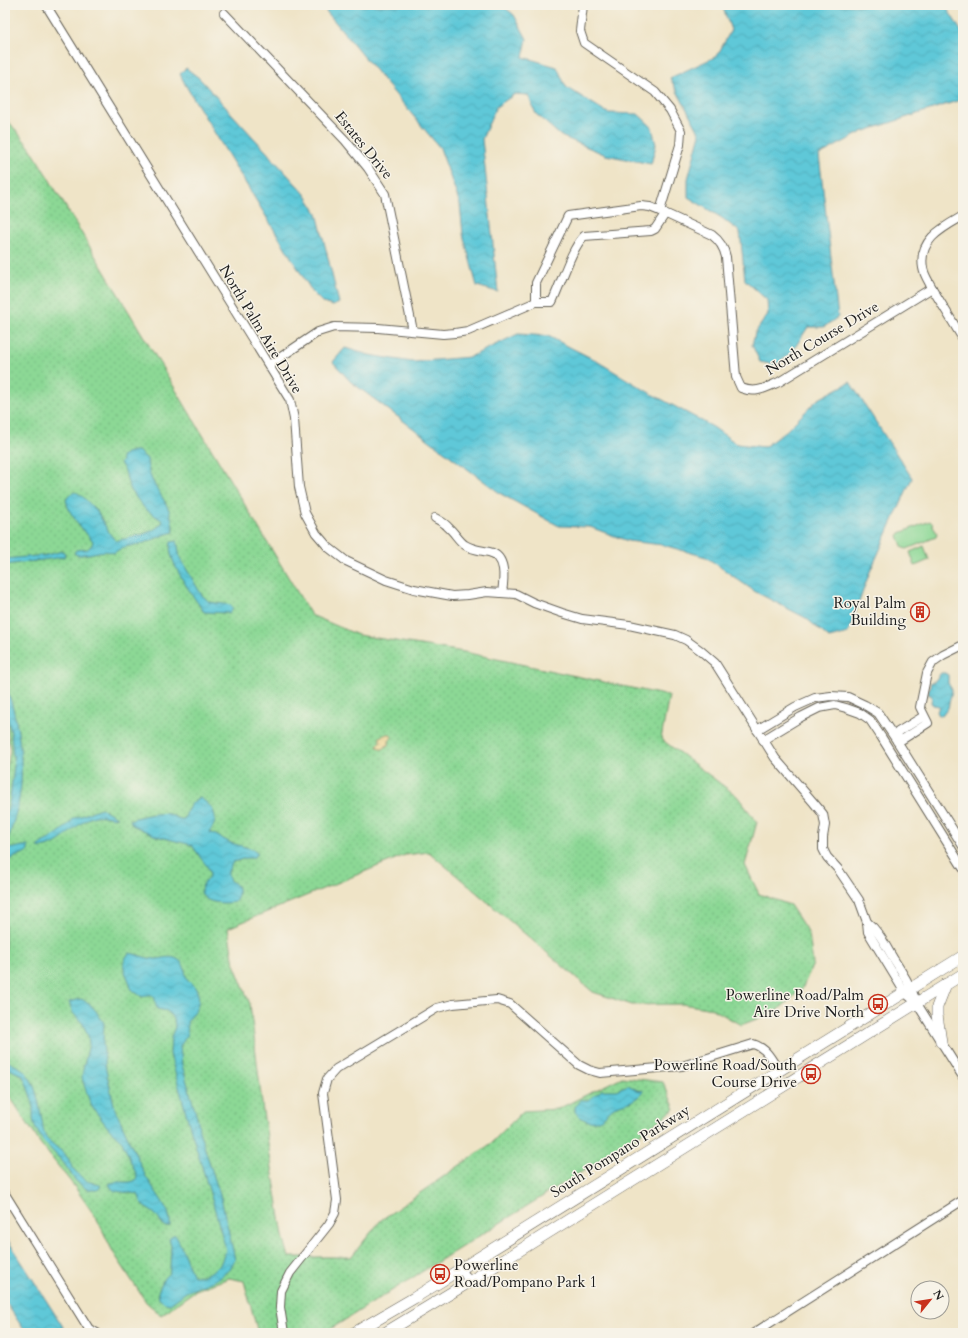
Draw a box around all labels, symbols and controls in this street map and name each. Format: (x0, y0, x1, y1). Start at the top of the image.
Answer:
street label: Estates Drive (330, 107, 398, 183)
street label: North Palm Aire Drive (215, 261, 307, 397)
street label: North Course Drive (762, 296, 883, 380)
place label: Royal Palm Building (833, 593, 907, 630)
building icon: Royal Palm Building (909, 601, 931, 623)
place label: Powerline Road/Palm Aire Drive North (726, 985, 865, 1022)
bus stop icon: Powerline Road/Palm Aire Drive North (867, 993, 889, 1015)
place label: Powerline Road/South Course Drive (654, 1055, 798, 1092)
bus stop icon: Powerline Road/South Course Drive (800, 1063, 822, 1085)
street label: South Pompano Parkway (546, 1100, 694, 1202)
place label: Powerline Road/Pompano Park 1 (454, 1255, 597, 1292)
bus stop icon: Powerline Road/Pompano Park 1 (429, 1263, 451, 1285)
north arrow (910, 1280, 950, 1320)
text: N (929, 1287, 947, 1304)

